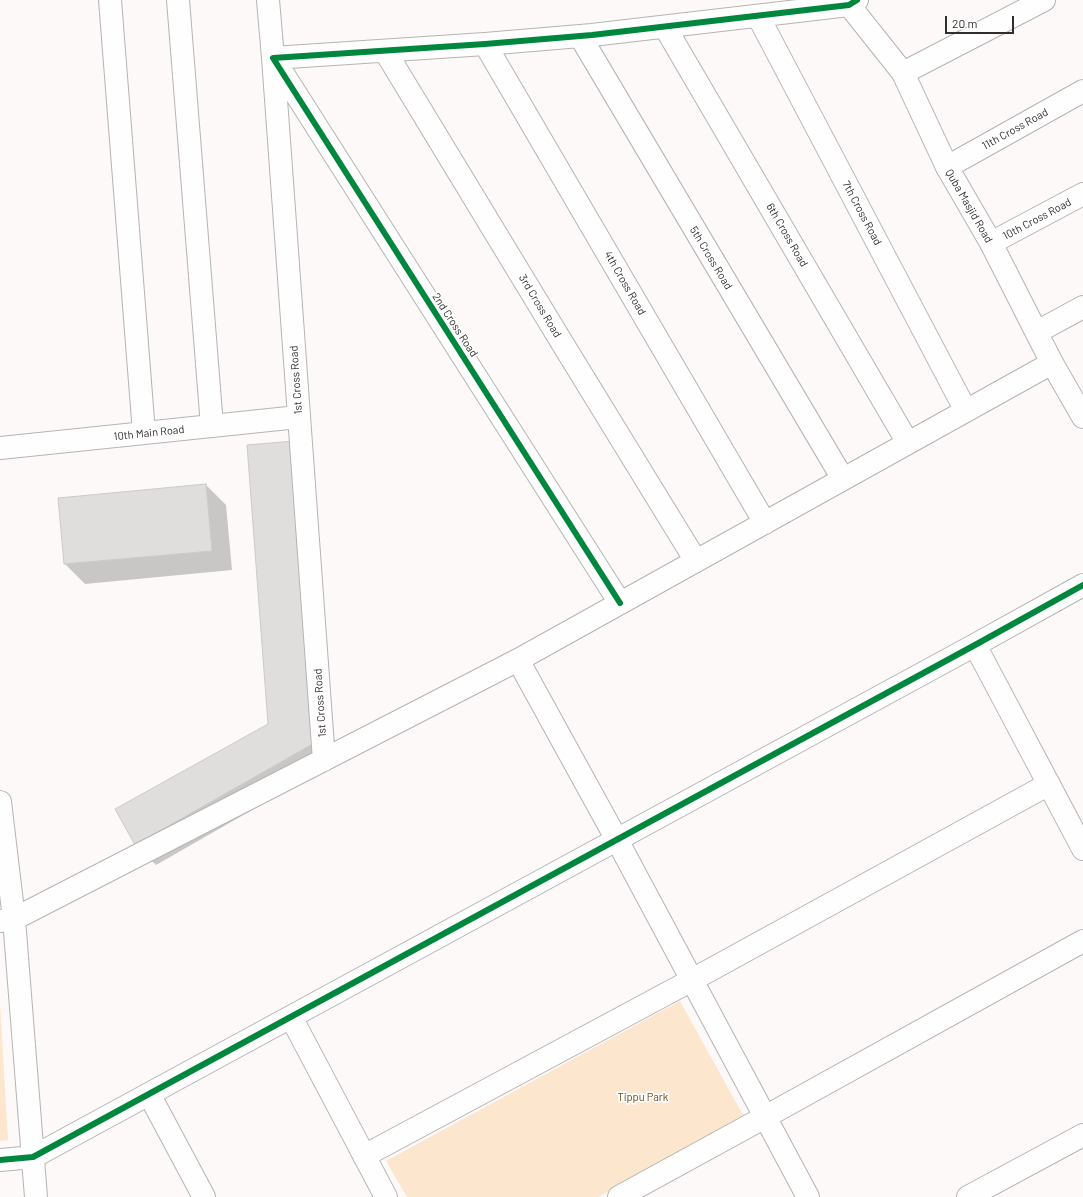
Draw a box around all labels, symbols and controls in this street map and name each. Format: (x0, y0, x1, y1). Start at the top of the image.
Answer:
scale bar (947, 8, 1016, 34)
text: 20 m (952, 16, 978, 30)
street label: 11th Cross Road (980, 105, 1050, 153)
street label: Quba Masjid Road (943, 167, 995, 245)
street label: 7th Cross Road (840, 179, 884, 247)
street label: 10th Cross Road (1000, 195, 1074, 243)
street label: 6th Cross Road (763, 201, 811, 269)
street label: 5th Cross Road (687, 224, 735, 292)
street label: 4th Cross Road (601, 249, 649, 317)
street label: 3rd Cross Road (516, 272, 564, 340)
street label: 2nd Cross Road (429, 291, 481, 359)
street label: 1st Cross Road (287, 345, 305, 415)
street label: 10th Main Road (113, 423, 185, 443)
street label: 1st Cross Road (311, 668, 329, 738)
park label: Tippu Park (618, 1090, 668, 1104)

